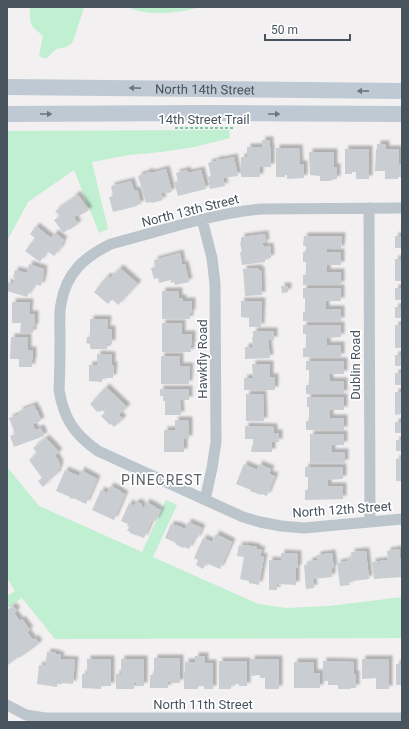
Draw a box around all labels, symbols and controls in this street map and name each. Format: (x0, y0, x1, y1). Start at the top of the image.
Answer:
scale bar (265, 16, 350, 42)
text: 50 m (271, 23, 298, 37)
street label: North 14th Street (155, 82, 255, 98)
one-way arrow (128, 85, 141, 91)
one-way arrow (356, 88, 369, 94)
one-way arrow (40, 111, 53, 117)
one-way arrow (268, 111, 281, 117)
street label: 14th Street Trail (158, 112, 250, 127)
street label: North 13th Street (140, 191, 240, 230)
street label: Hawkfly Road (195, 319, 210, 399)
street label: Dublin Road (348, 330, 363, 400)
district label: PINECREST (121, 472, 203, 488)
street label: North 12th Street (292, 499, 392, 520)
street label: North 11th Street (153, 697, 253, 712)

